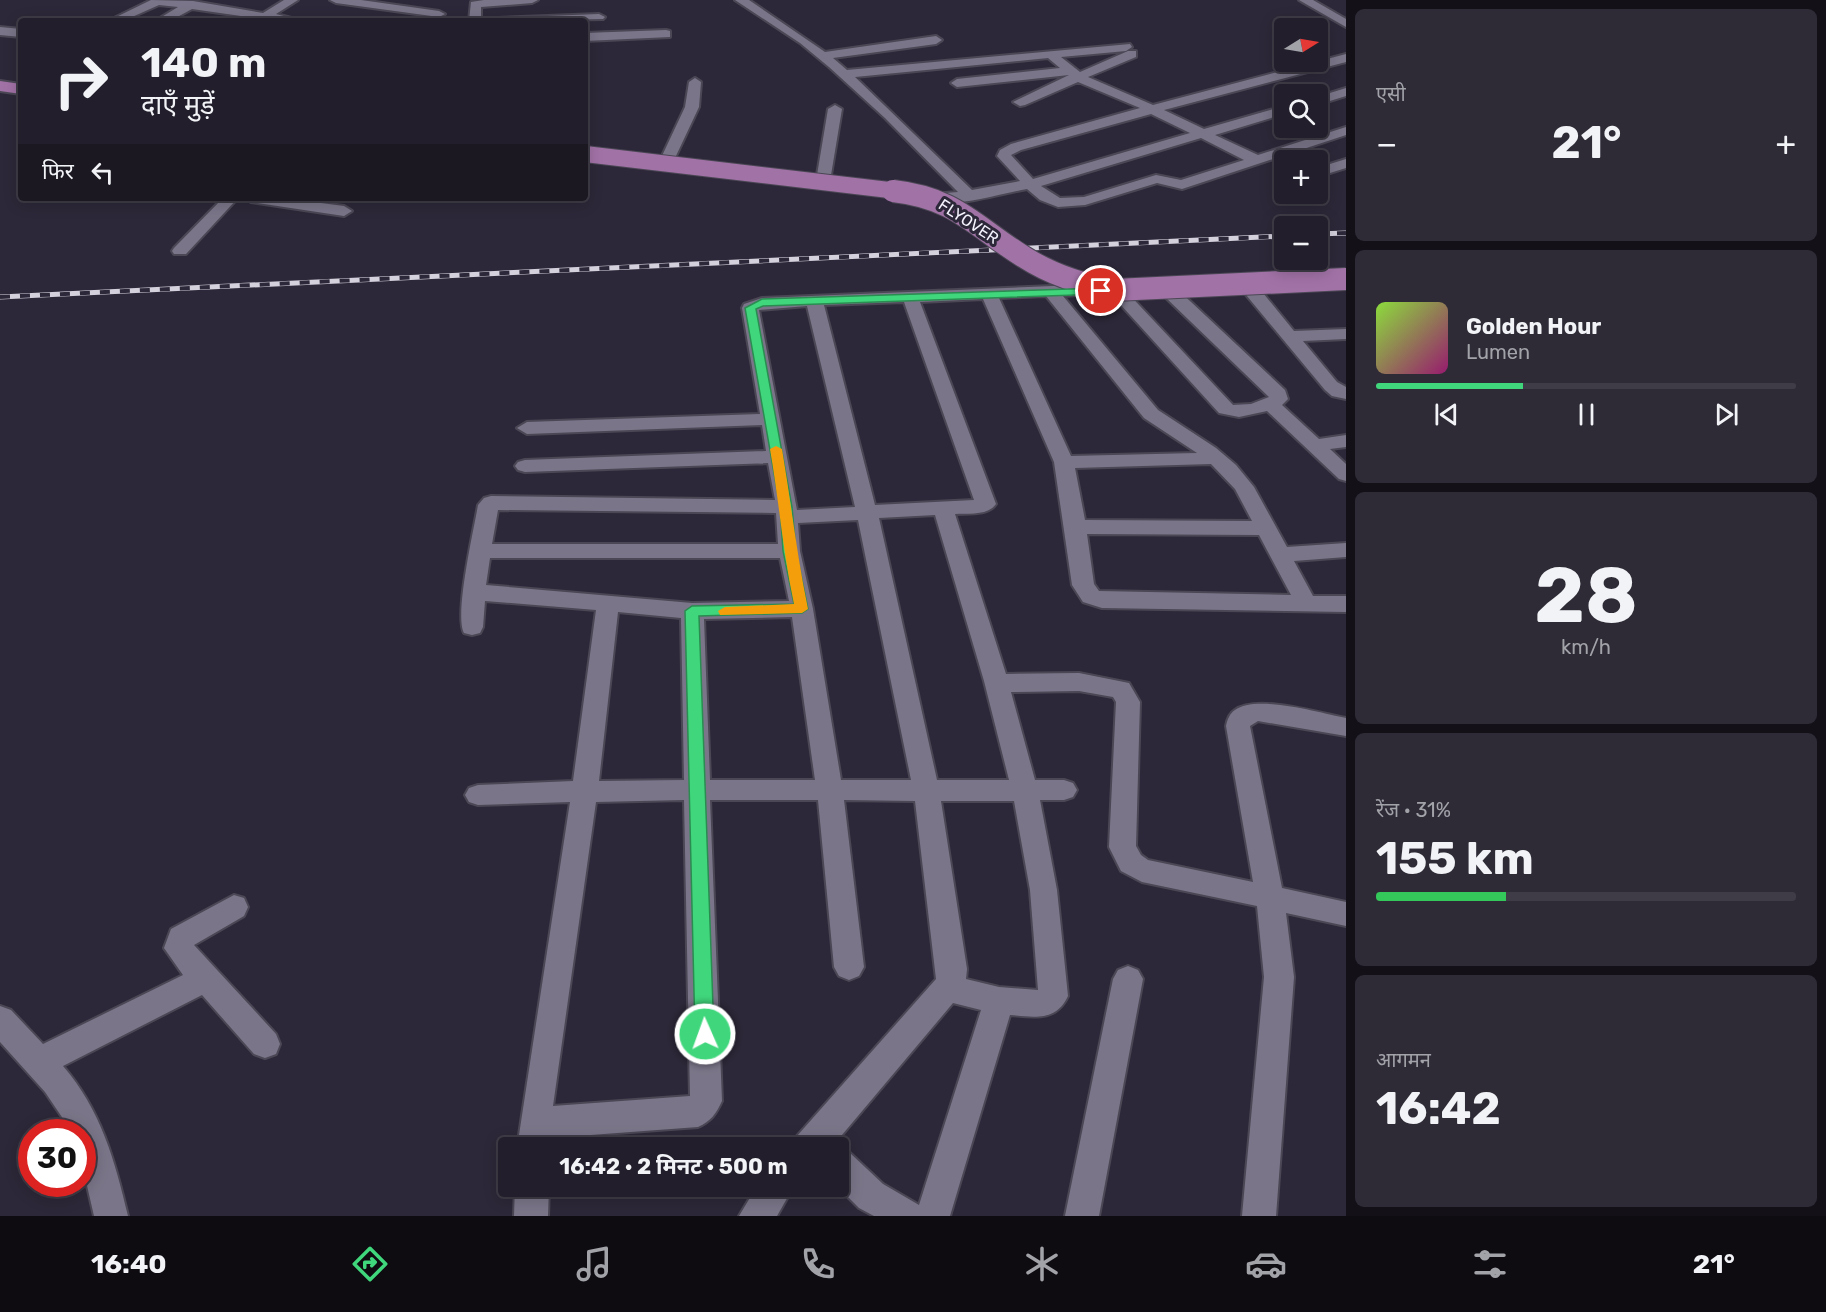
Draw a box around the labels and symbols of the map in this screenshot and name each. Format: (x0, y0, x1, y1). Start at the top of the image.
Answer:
north arrow (1274, 18, 1328, 72)
street label: FLYOVER (935, 195, 1002, 248)
pin (1075, 265, 1126, 316)
position arrow (673, 1002, 737, 1066)
speed limit sign: 30 (18, 1119, 96, 1197)

